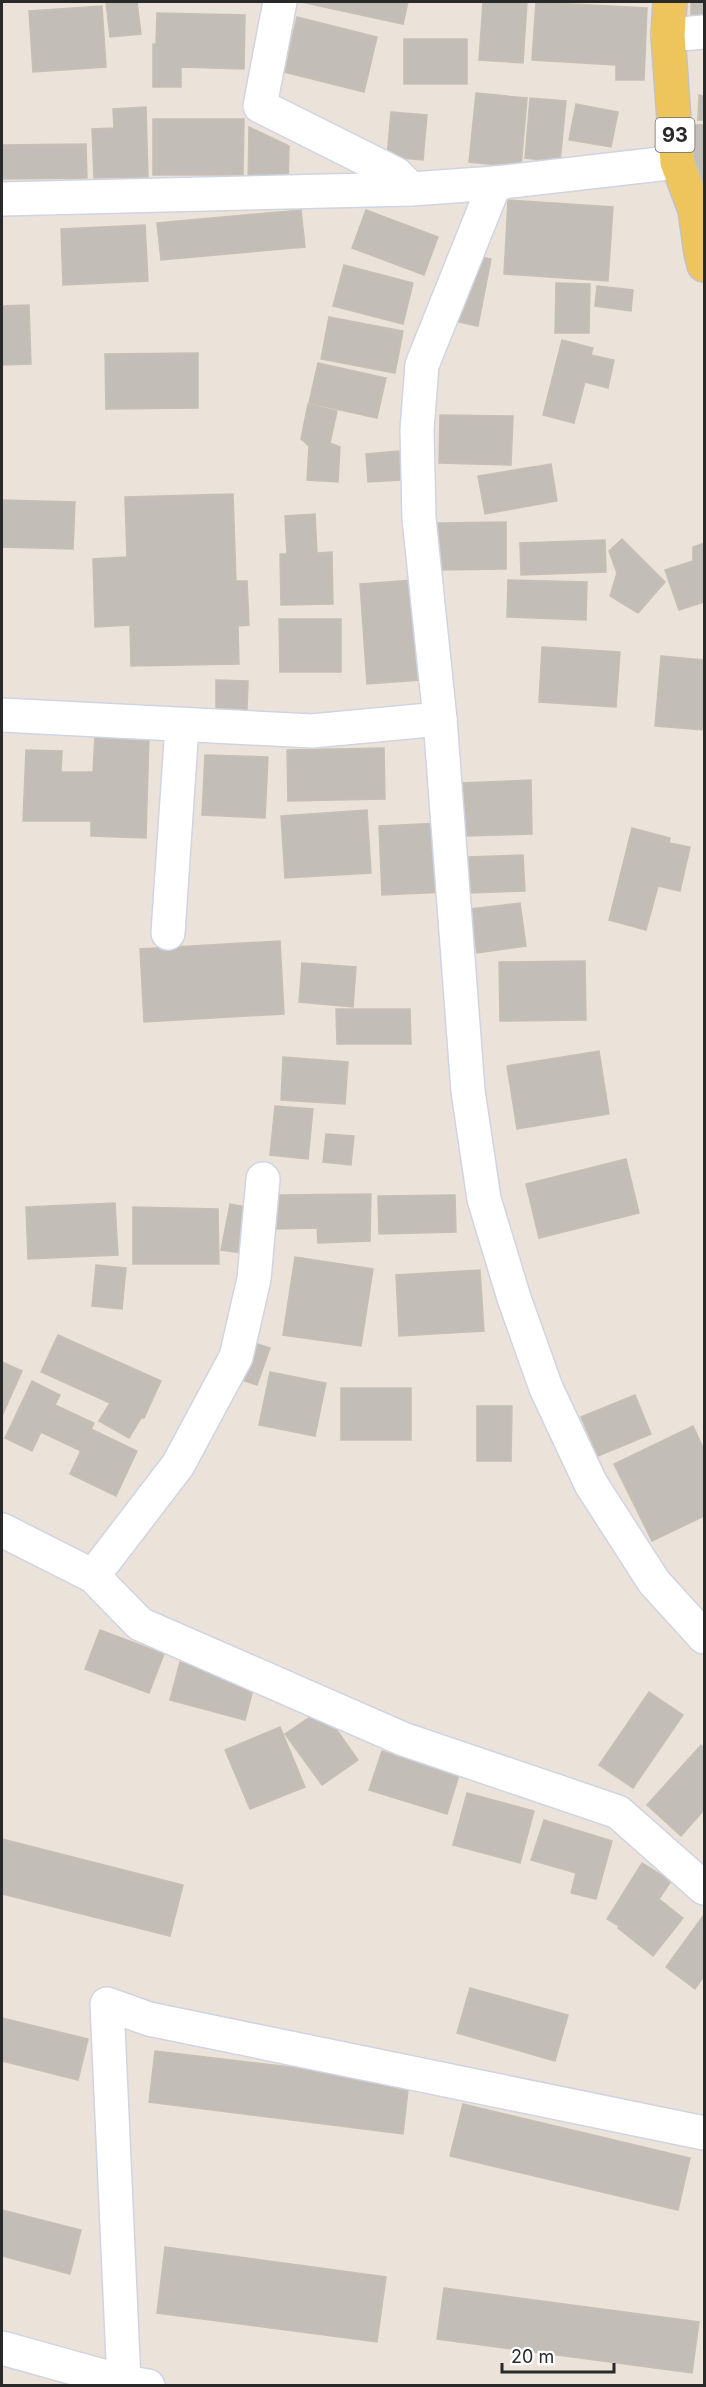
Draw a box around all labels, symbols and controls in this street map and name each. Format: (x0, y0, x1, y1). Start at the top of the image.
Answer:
road number: 93 (656, 118, 694, 152)
scale bar (502, 2336, 614, 2374)
text: 20 m (511, 2346, 554, 2367)

